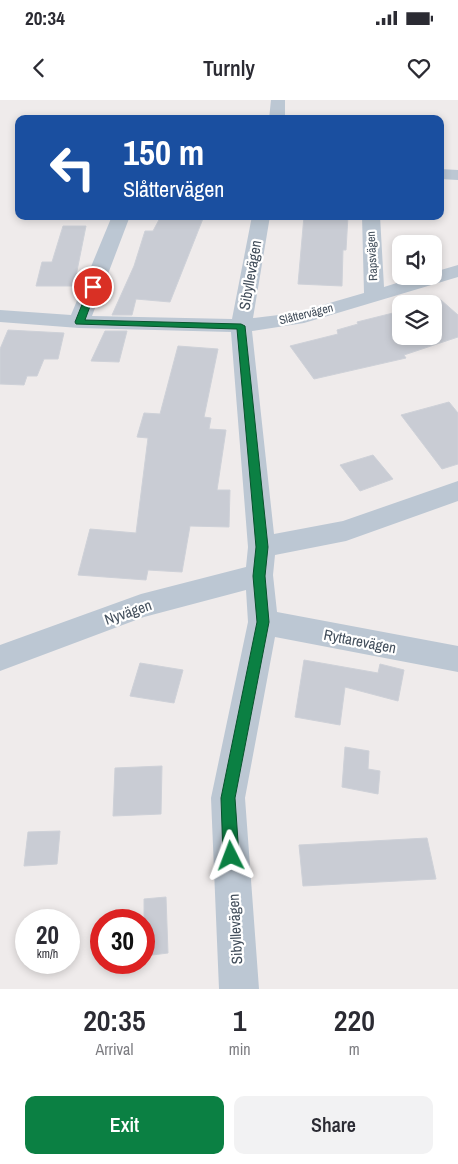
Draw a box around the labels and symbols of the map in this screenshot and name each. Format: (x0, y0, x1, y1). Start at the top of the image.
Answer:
street label: Rapsvägen (363, 231, 381, 281)
street label: Sibyllevägen (234, 238, 266, 312)
pin (72, 266, 114, 308)
street label: Slåttervägen (277, 300, 335, 328)
street label: Nyvägen (102, 594, 154, 630)
street label: Ryttarevägen (322, 624, 398, 658)
position arrow (204, 829, 256, 881)
street label: Sibyllevägen (223, 893, 247, 965)
speed limit sign: 30 (90, 909, 155, 974)

